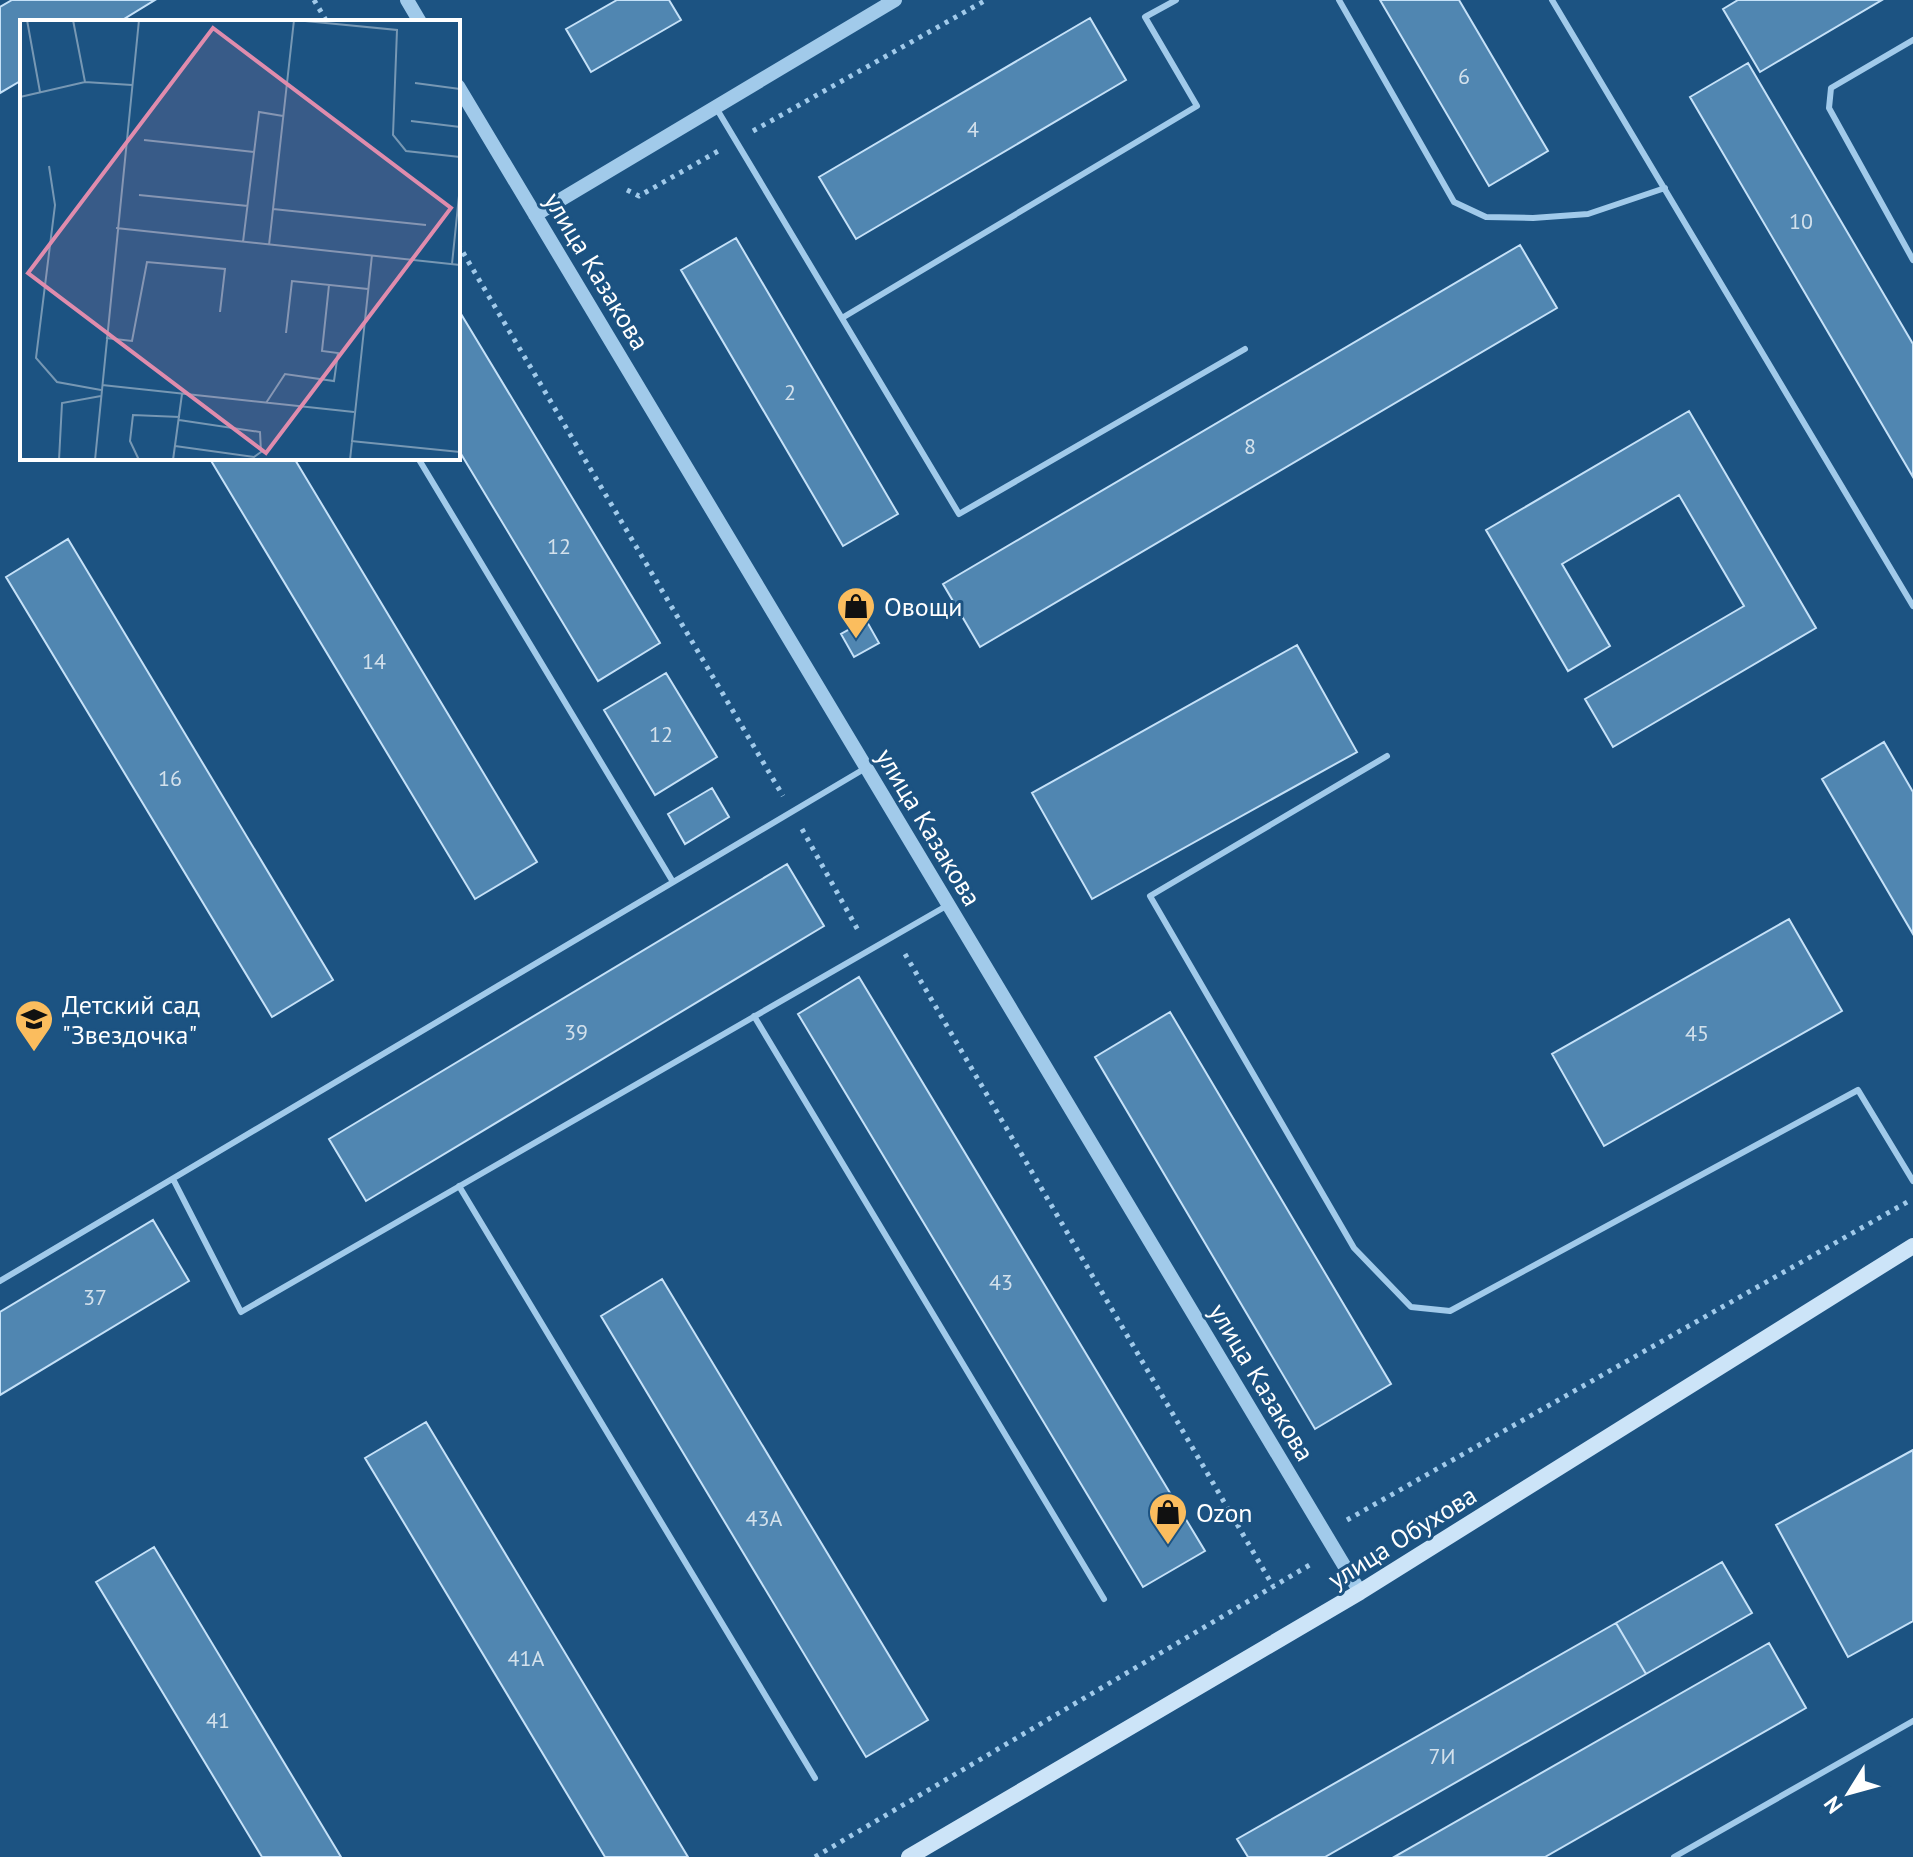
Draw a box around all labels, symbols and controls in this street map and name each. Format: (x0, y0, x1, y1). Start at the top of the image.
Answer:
inset map (20, 20, 460, 460)
house number: 6 (1458, 62, 1470, 90)
house number: 4 (967, 115, 979, 143)
street label: улица Казакова (537, 186, 657, 356)
house number: 10 (1789, 207, 1813, 235)
house number: 2 (784, 378, 796, 406)
house number: 8 (1244, 432, 1256, 460)
house number: 12 (547, 532, 571, 560)
shop icon: Овощи (835, 585, 877, 640)
place label: Овощи (884, 590, 962, 623)
house number: 14 (362, 647, 386, 675)
house number: 12 (649, 720, 673, 748)
street label: улица Казакова (869, 742, 989, 912)
house number: 16 (158, 764, 182, 792)
place label: Детский сад "Звездочка" (62, 988, 200, 1051)
school or university icon: Детский сад "Звездочка" (13, 998, 55, 1053)
house number: 39 (564, 1018, 588, 1046)
house number: 45 (1685, 1019, 1709, 1047)
house number: 43 (989, 1268, 1013, 1296)
house number: 37 (83, 1283, 107, 1311)
street label: улица Казакова (1202, 1297, 1322, 1467)
street label: улица Обухова (1322, 1478, 1482, 1596)
shop icon: Ozon (1147, 1491, 1189, 1546)
place label: Ozon (1196, 1496, 1253, 1529)
house number: 43А (746, 1504, 783, 1532)
house number: 41А (508, 1644, 545, 1672)
house number: 41 (206, 1706, 230, 1734)
house number: 7И (1429, 1742, 1455, 1770)
north arrow (1809, 1753, 1889, 1833)
text: N (1817, 1791, 1849, 1819)

